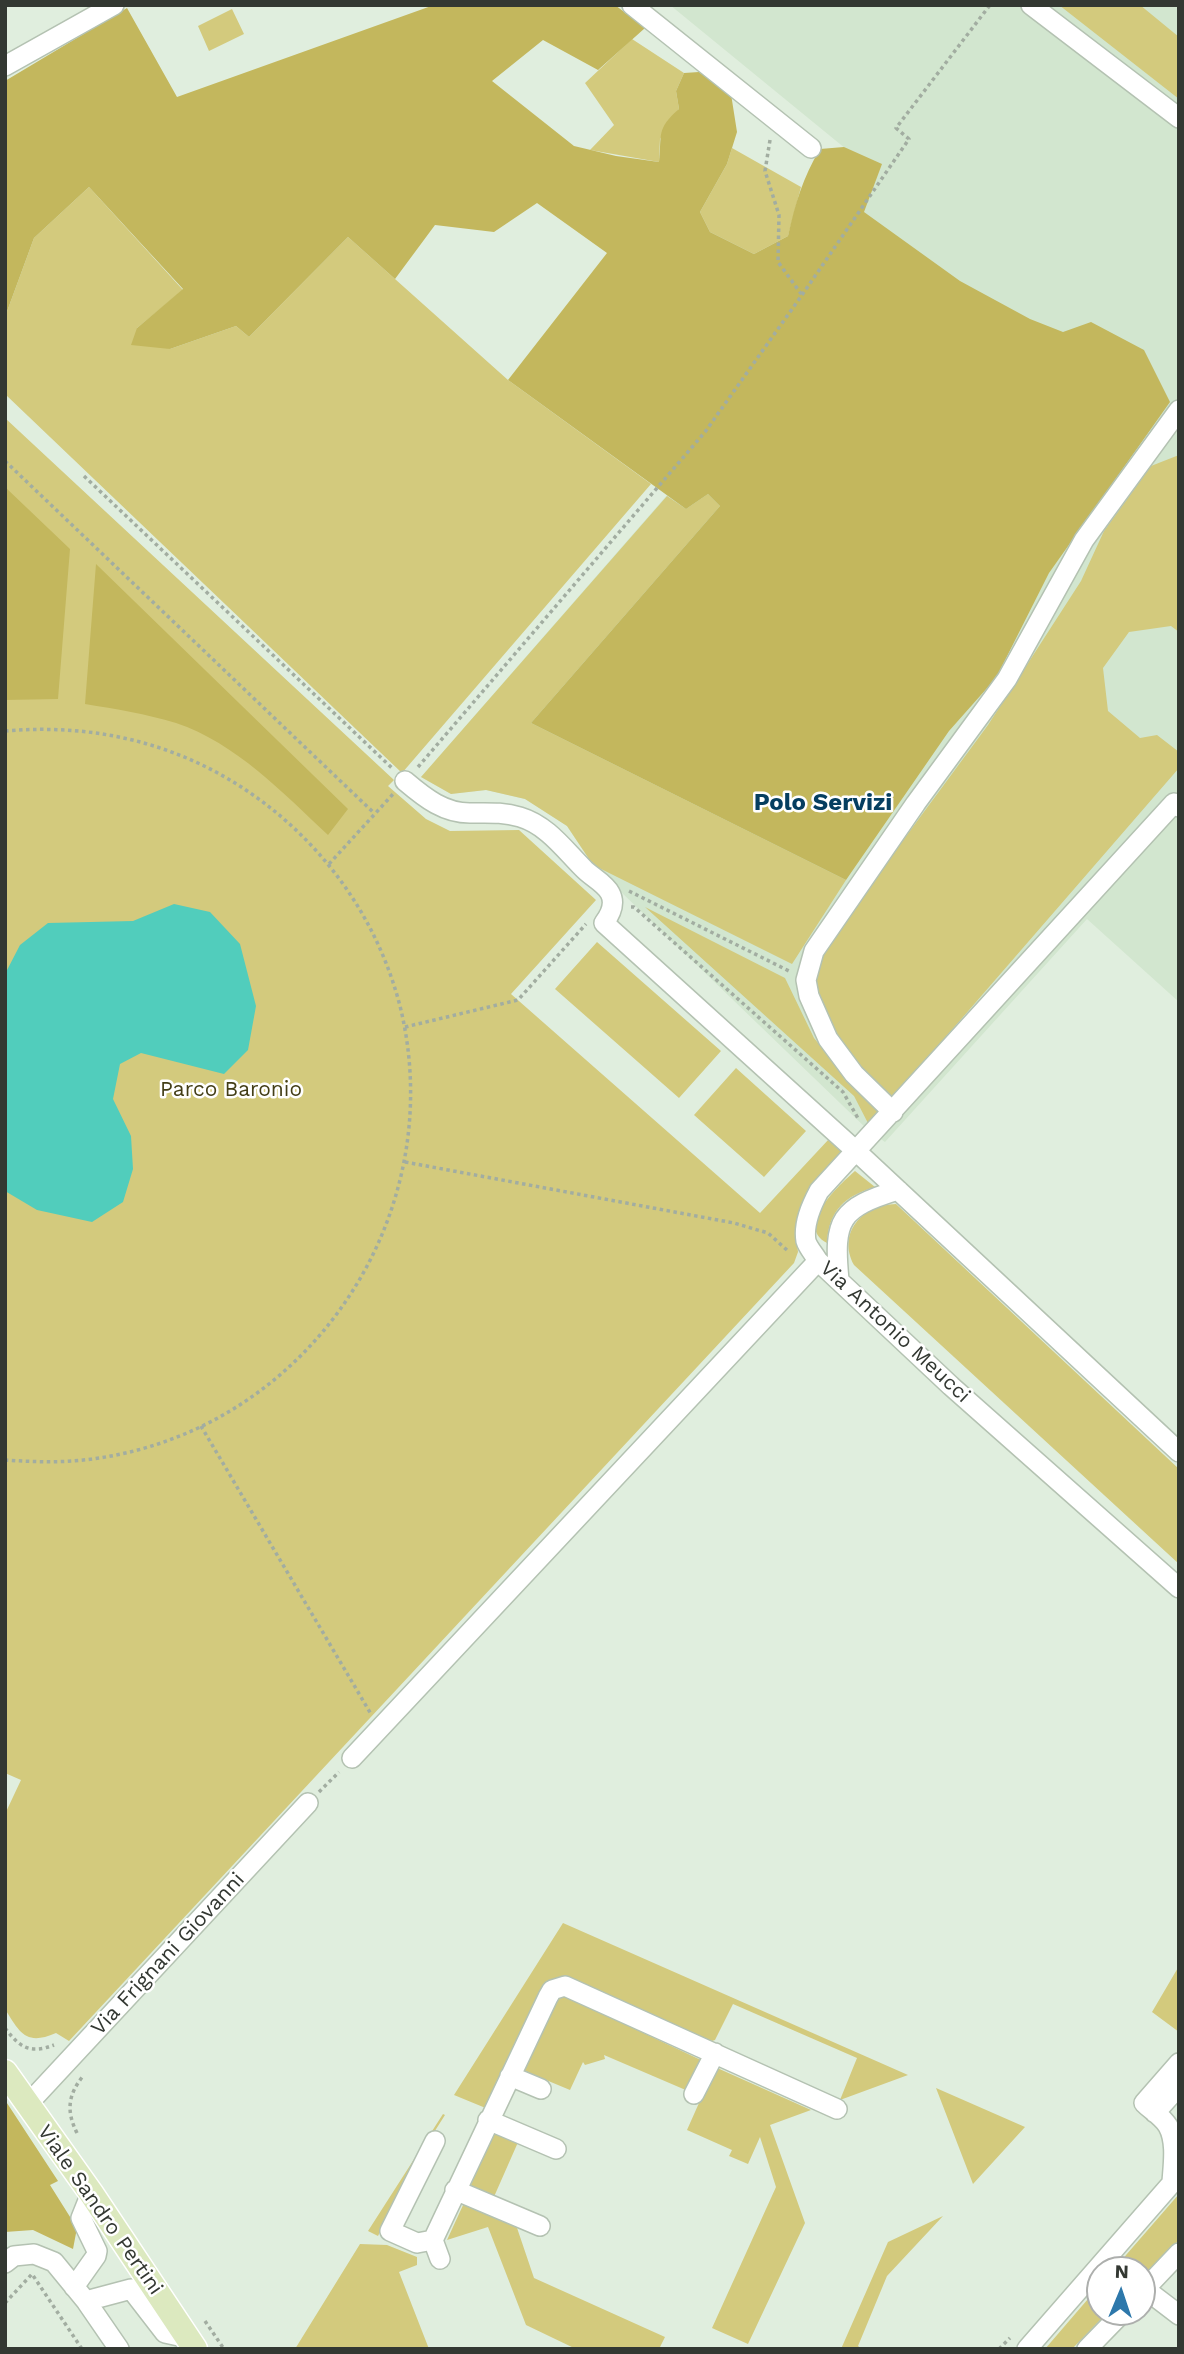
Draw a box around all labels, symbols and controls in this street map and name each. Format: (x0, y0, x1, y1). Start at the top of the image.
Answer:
district label: Polo Servizi (754, 789, 892, 817)
park label: Parco Baronio (160, 1077, 302, 1103)
street label: Via Antonio Meucci (814, 1256, 976, 1408)
street label: Via Frignani Giovanni (86, 1867, 250, 2041)
street label: Viale Sandro Pertini (32, 2120, 168, 2300)
north arrow (1086, 2256, 1156, 2326)
text: N (1114, 2260, 1129, 2283)

